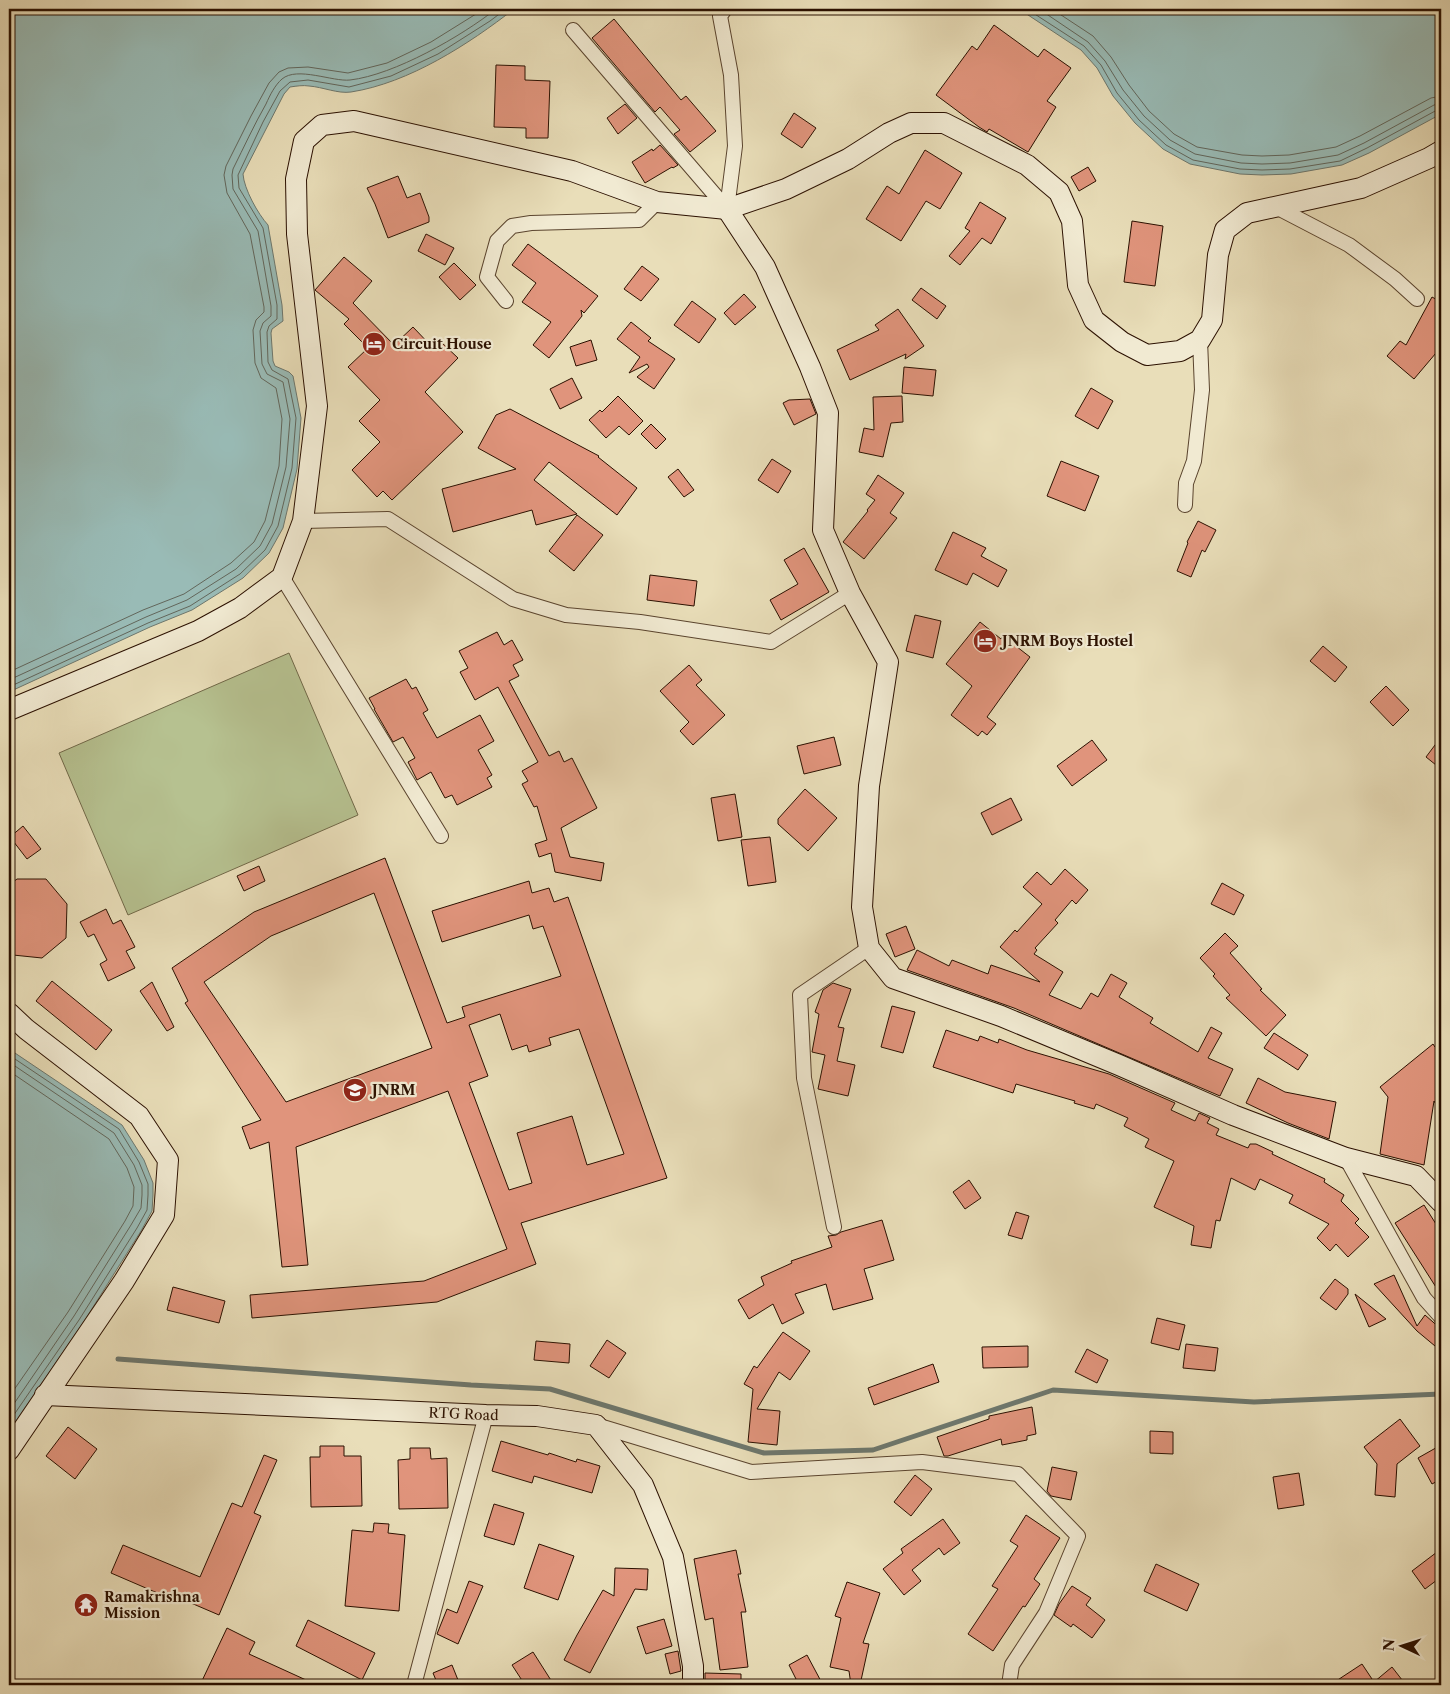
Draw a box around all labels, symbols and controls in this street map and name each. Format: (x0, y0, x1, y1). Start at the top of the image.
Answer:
hotel icon: Circuit House (361, 331, 387, 357)
place label: Circuit House (392, 335, 492, 353)
hotel icon: JNRM Boys Hostel (972, 628, 998, 654)
place label: JNRM Boys Hostel (999, 632, 1133, 650)
school or university icon: JNRM (342, 1077, 368, 1103)
place label: JNRM (369, 1081, 416, 1099)
street label: RTG Road (428, 1403, 499, 1424)
place label: Ramakrishna Mission (104, 1588, 201, 1622)
temple icon: Ramakrishna Mission (73, 1592, 99, 1618)
north arrow (1378, 1622, 1428, 1672)
text: N (1380, 1638, 1398, 1652)

